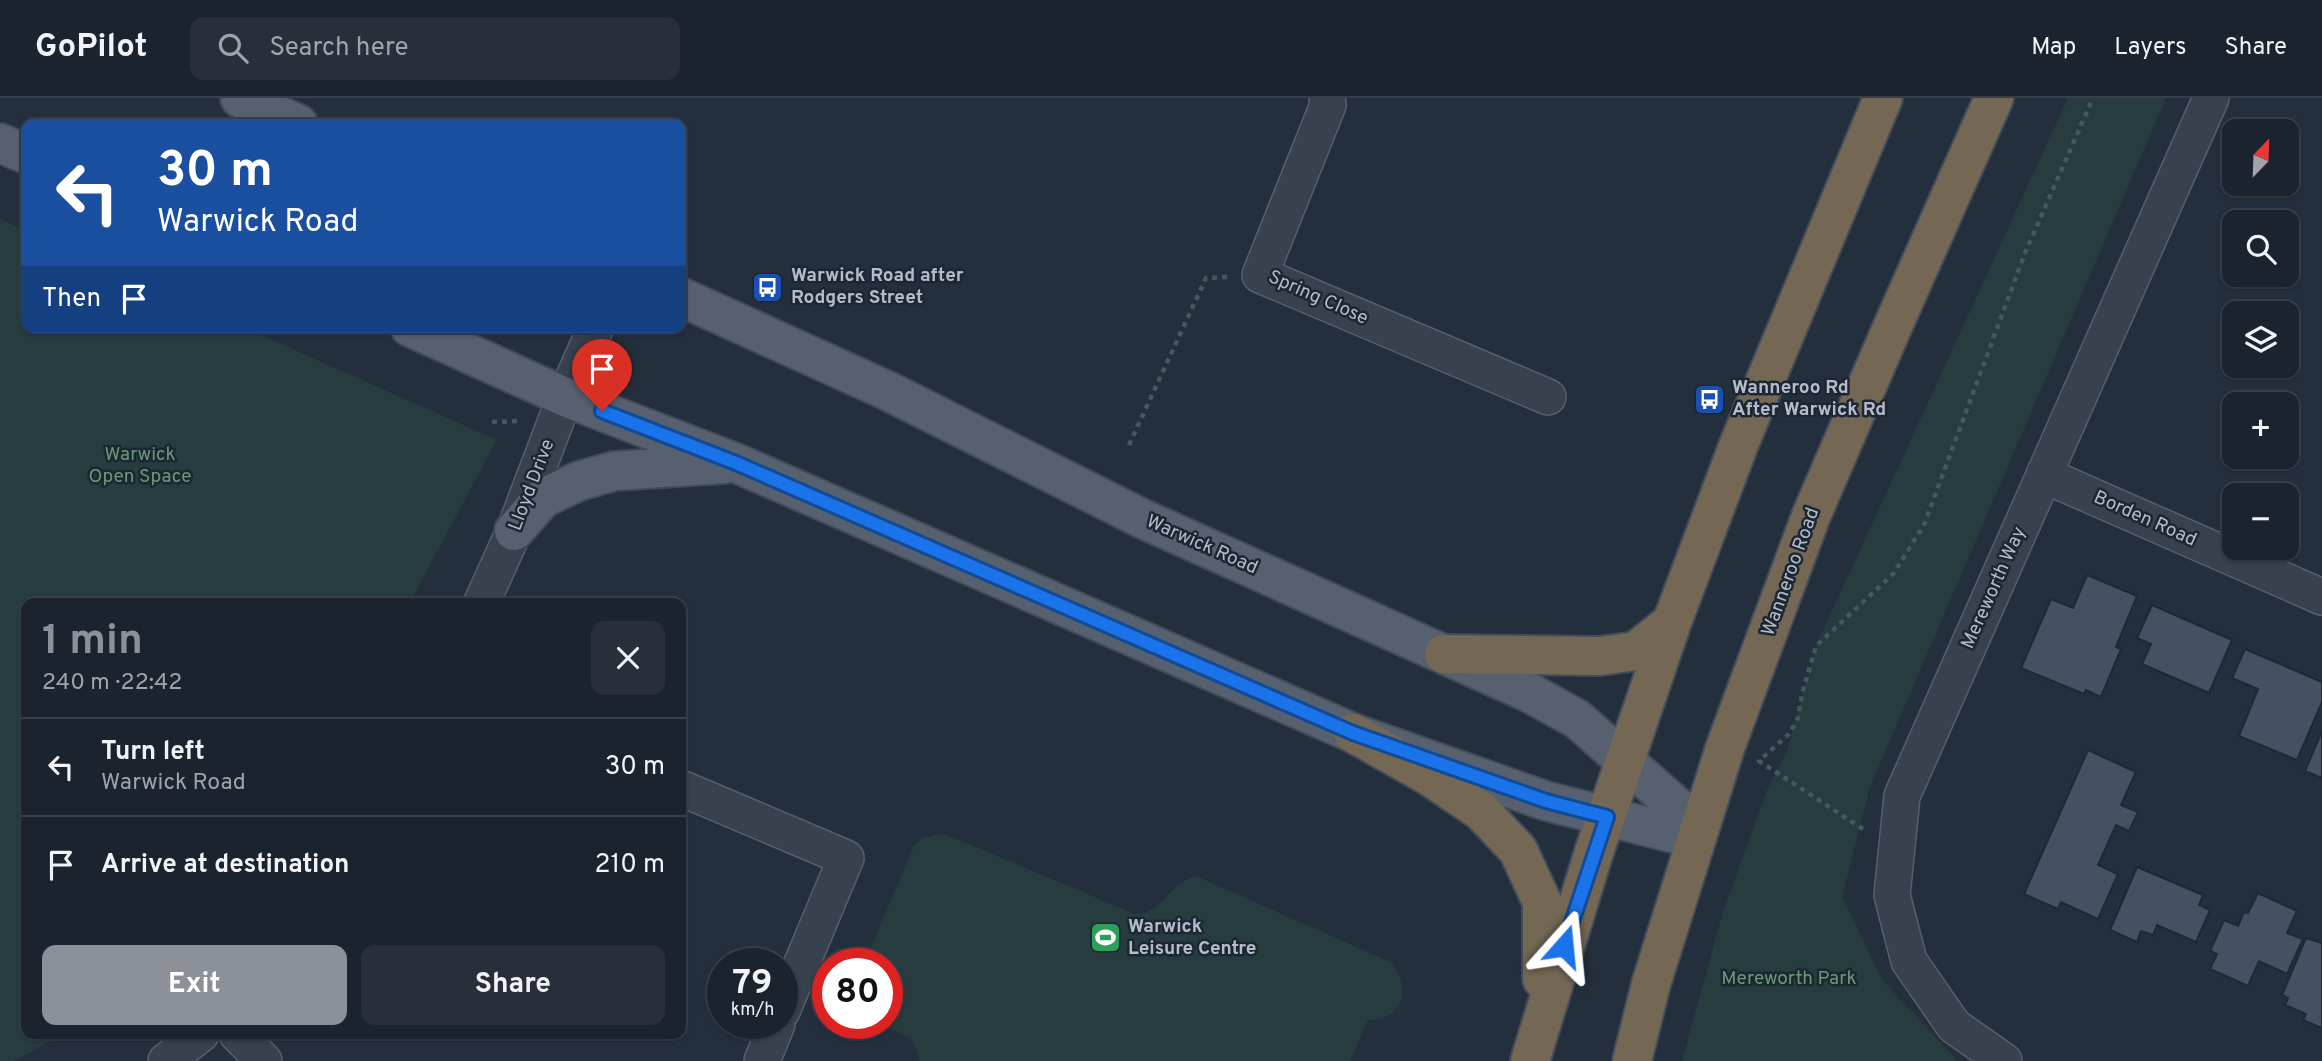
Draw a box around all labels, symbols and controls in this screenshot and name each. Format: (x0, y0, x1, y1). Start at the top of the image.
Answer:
search box (190, 17, 680, 80)
text: GoPilot (35, 27, 148, 69)
icon: search (214, 29, 252, 67)
text: Search here (270, 32, 408, 65)
text: Map (2031, 33, 2076, 63)
text: Layers (2114, 33, 2186, 63)
text: Share (2224, 33, 2287, 63)
north arrow (2222, 119, 2300, 196)
map controls (2222, 119, 2299, 560)
text: 30 m (157, 142, 273, 204)
icon: left (42, 147, 133, 238)
text: Warwick Road (157, 203, 358, 243)
button: search (2222, 210, 2299, 287)
place label: Warwick Road after Rodgers Street (791, 264, 964, 310)
street label: Spring Close (1264, 265, 1372, 331)
bus stop icon: Warwick Road after Rodgers Street (751, 270, 785, 304)
icon: arrive (115, 280, 153, 318)
text: Then (42, 283, 101, 316)
button: layers (2222, 301, 2299, 378)
pin (572, 339, 632, 411)
icon: arrive (583, 350, 621, 388)
place label: Wanneroo Rd After Warwick Rd (1732, 376, 1886, 422)
bus stop icon: Wanneroo Rd After Warwick Rd (1692, 382, 1726, 416)
button: + (2222, 392, 2299, 469)
street label: Lloyd Drive (504, 436, 560, 534)
park label: Warwick Open Space (88, 443, 192, 489)
button: − (2222, 483, 2299, 560)
street label: Borden Road (2090, 486, 2200, 552)
street label: Wanneroo Road (1757, 504, 1825, 640)
street label: Warwick Road (1142, 510, 1262, 580)
street label: Mereworth Way (1956, 523, 2032, 653)
text: 1 min (42, 616, 143, 669)
button: close (591, 621, 665, 695)
text: 240 m · 22:42 (42, 669, 182, 698)
text: Turn left (101, 736, 205, 769)
icon: left (42, 748, 80, 786)
text: 30 m (605, 751, 665, 784)
text: Warwick Road (101, 769, 246, 798)
icon: arrive (42, 846, 80, 884)
text: Arrive at destination (101, 849, 349, 882)
text: 210 m (595, 849, 665, 882)
position arrow (1527, 909, 1601, 983)
place label: Warwick Leisure Centre (1128, 915, 1256, 961)
sports icon: Warwick Leisure Centre (1088, 921, 1122, 955)
button: Exit (42, 945, 347, 1025)
button: Share (361, 945, 665, 1025)
speed limit sign: 80 (812, 948, 903, 1039)
text: 79 (732, 962, 773, 1006)
park label: Mereworth Park (1721, 967, 1857, 991)
text: km/h (731, 999, 774, 1022)

